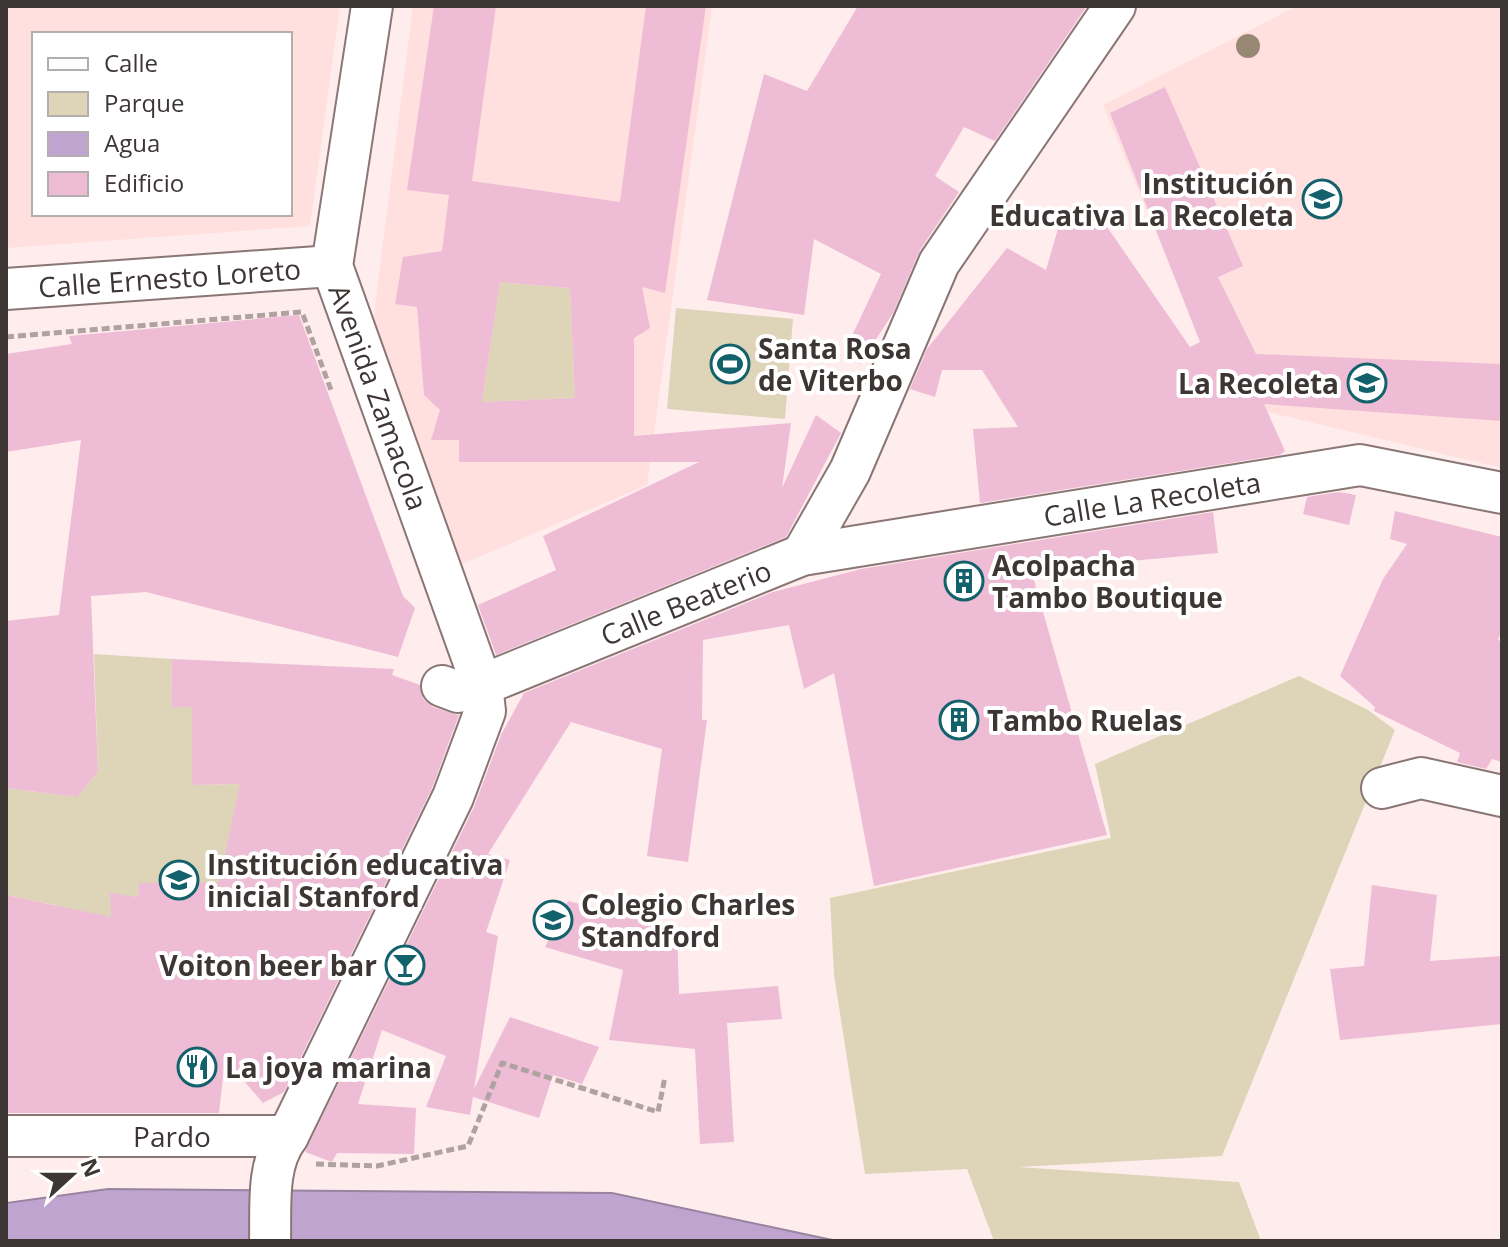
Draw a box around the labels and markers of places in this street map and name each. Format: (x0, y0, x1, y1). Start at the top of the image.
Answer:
place label: Institución Educativa La Recoleta (989, 164, 1294, 234)
school or university icon: Institución Educativa La Recoleta (1301, 178, 1343, 220)
place label: Santa Rosa de Viterbo (758, 329, 912, 399)
sports icon: Santa Rosa de Viterbo (709, 343, 751, 385)
school or university icon: La Recoleta (1346, 362, 1388, 404)
place label: La Recoleta (1178, 364, 1339, 402)
place label: Acolpacha Tambo Boutique (992, 546, 1223, 616)
building icon: Acolpacha Tambo Boutique (943, 560, 985, 602)
building icon: Tambo Ruelas (938, 699, 980, 741)
place label: Tambo Ruelas (987, 701, 1183, 739)
place label: Institución educativa inicial Stanford (207, 845, 503, 915)
school or university icon: Institución educativa inicial Stanford (158, 859, 200, 901)
place label: Colegio Charles Standford (581, 885, 795, 955)
school or university icon: Colegio Charles Standford (532, 899, 574, 941)
bar icon: Voiton beer bar (384, 944, 426, 986)
place label: Voiton beer bar (160, 946, 377, 984)
restaurant icon: La joya marina (176, 1046, 218, 1088)
place label: La joya marina (225, 1048, 432, 1086)

